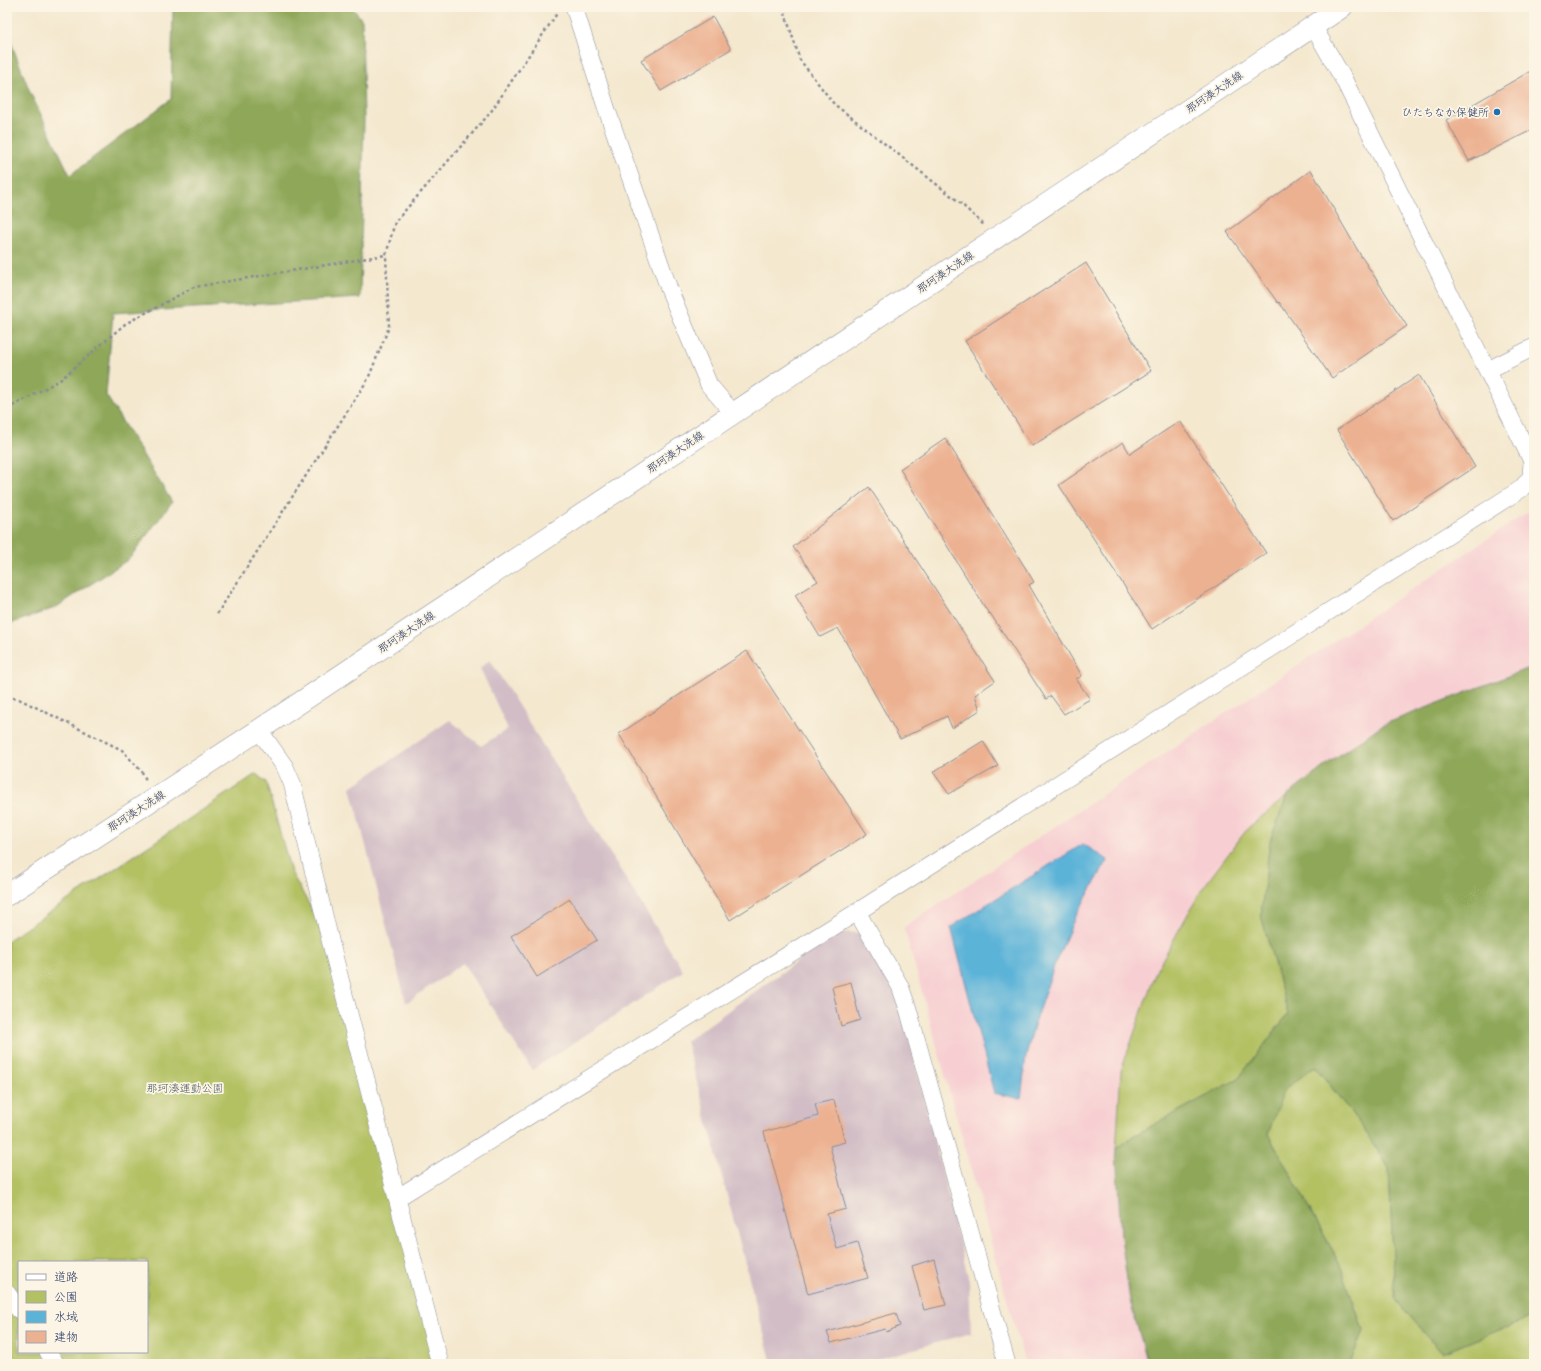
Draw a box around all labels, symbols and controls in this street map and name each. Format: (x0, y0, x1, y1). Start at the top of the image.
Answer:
street label: 那珂湊大洗線 (1183, 69, 1245, 116)
place label: ひたちなか保健所 (1401, 106, 1489, 119)
marker: ひたちなか保健所 (1492, 107, 1502, 117)
street label: 那珂湊大洗線 (914, 249, 976, 296)
street label: 那珂湊大洗線 (644, 429, 706, 476)
street label: 那珂湊大洗線 (375, 609, 437, 656)
street label: 那珂湊大洗線 (105, 788, 167, 835)
park label: 那珂湊運動公園 (147, 1082, 224, 1095)
legend (18, 1261, 148, 1353)
text: 道路 (54, 1270, 78, 1285)
text: 公園 (54, 1290, 78, 1305)
text: 水域 (54, 1310, 78, 1325)
text: 建物 (54, 1330, 78, 1345)

